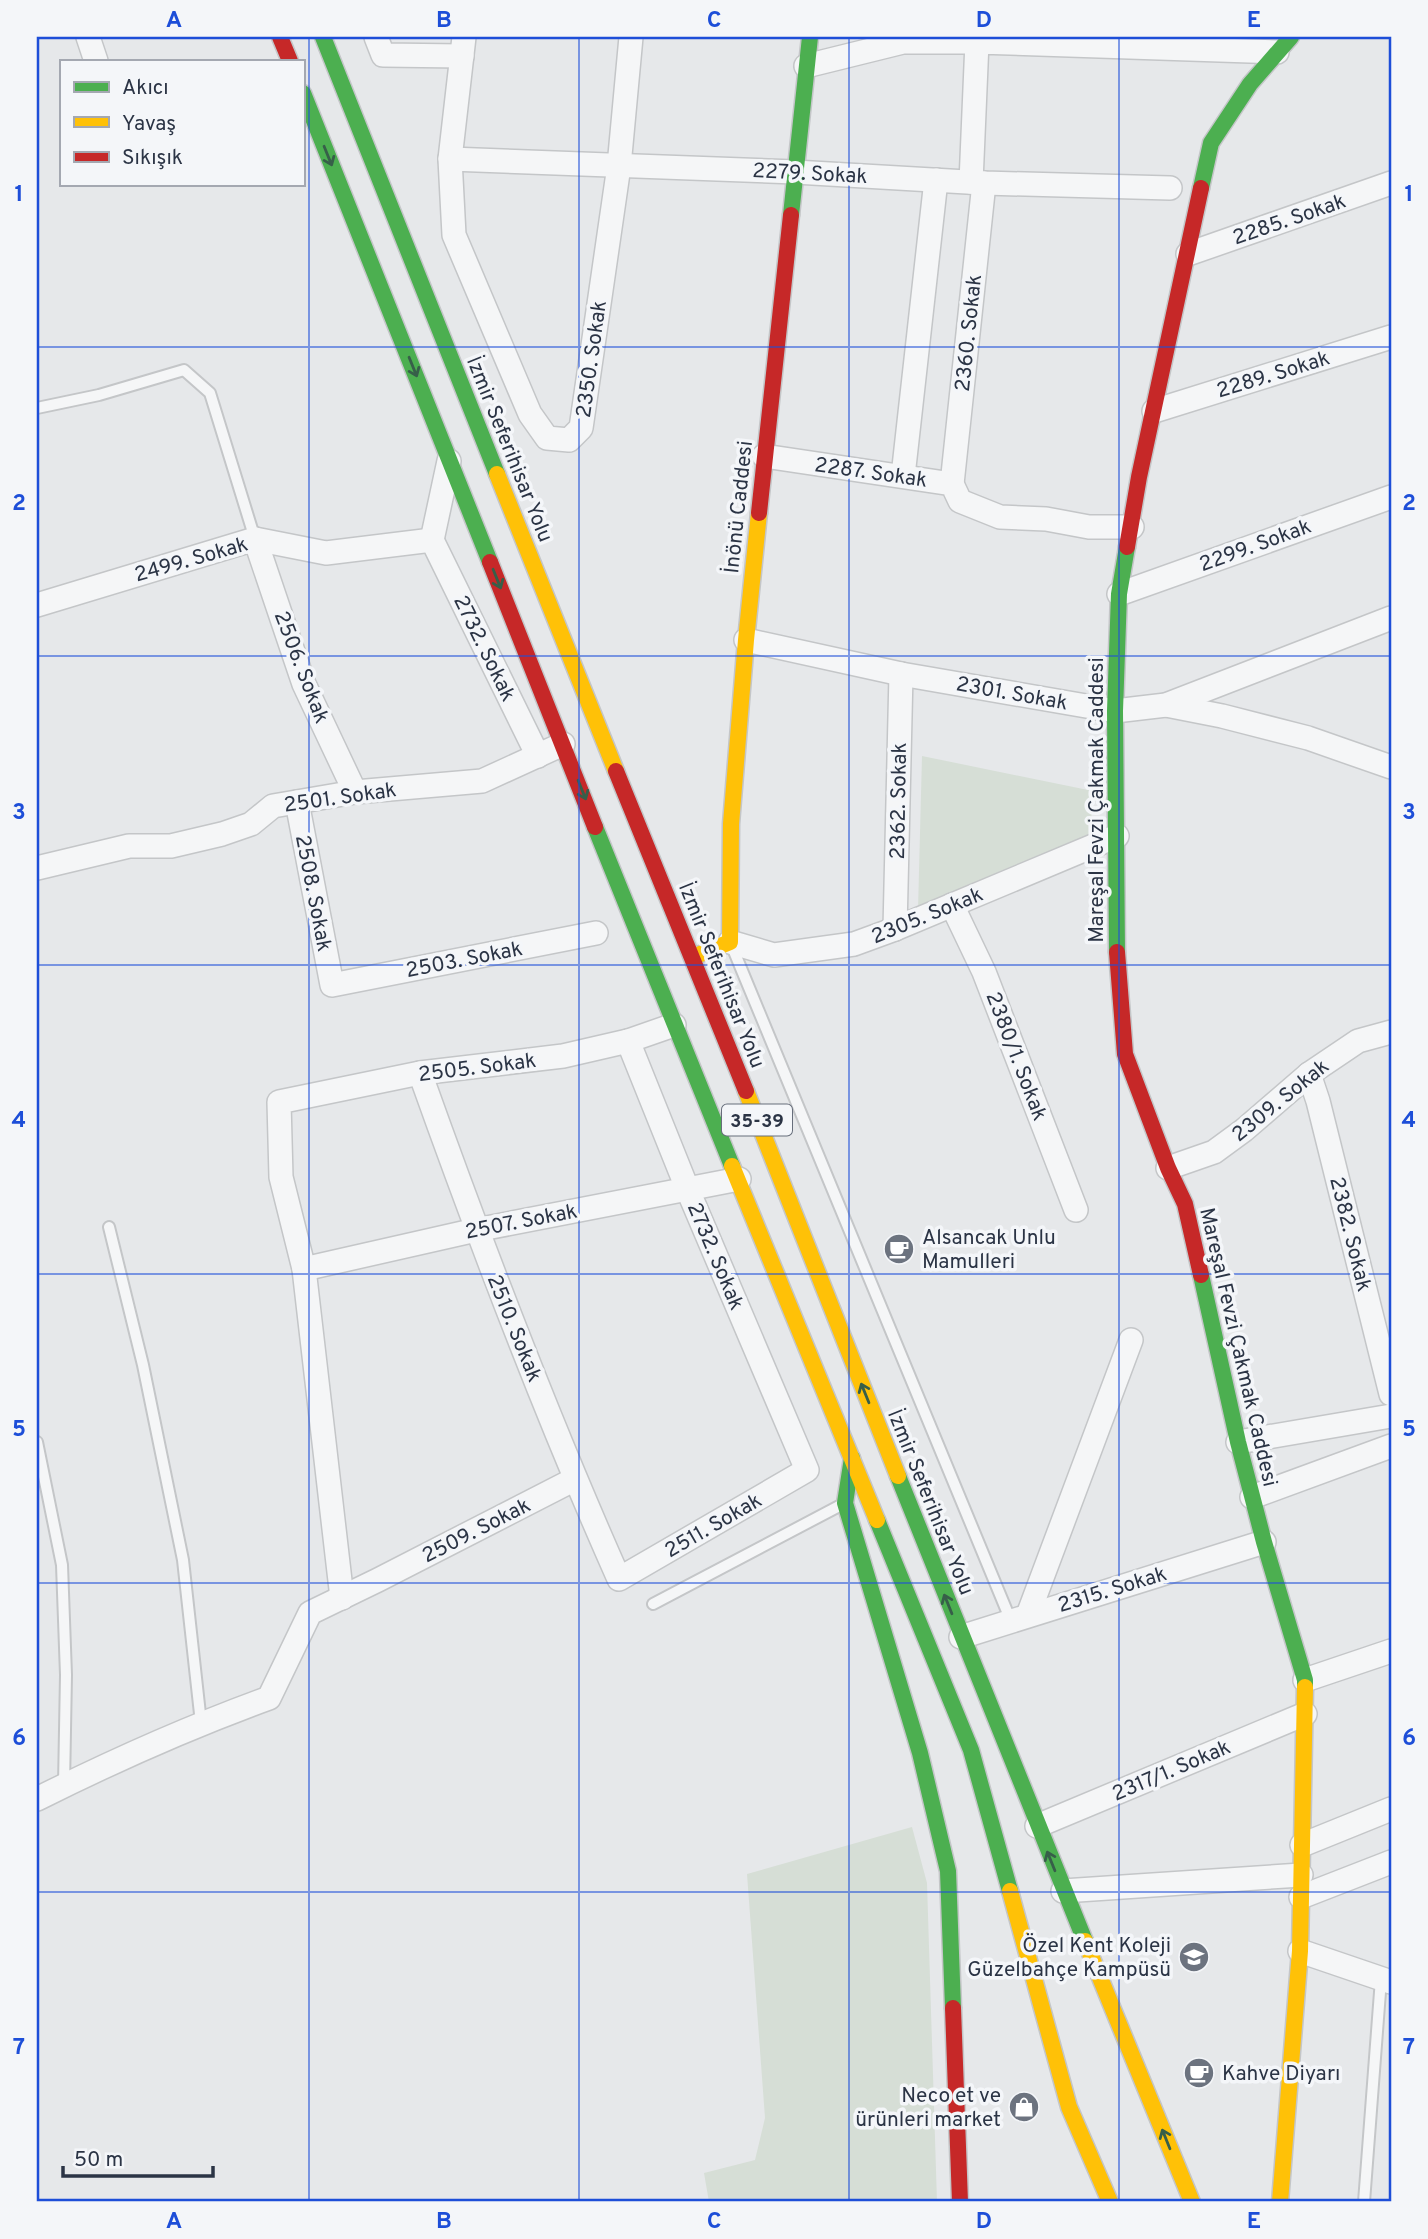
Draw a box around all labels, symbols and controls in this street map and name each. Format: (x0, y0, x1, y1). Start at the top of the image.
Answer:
text: A (166, 7, 182, 36)
text: B (436, 7, 452, 36)
text: C (707, 7, 721, 36)
text: D (976, 7, 992, 36)
text: E (1247, 7, 1261, 36)
legend (60, 60, 304, 186)
text: Akıcı (122, 75, 169, 102)
text: Yavaş (122, 111, 176, 138)
text: Sıkışık (122, 145, 183, 172)
one-way arrow (323, 145, 336, 166)
street label: 2279. Sokak (752, 158, 868, 191)
text: 1 (14, 181, 24, 210)
text: 1 (1404, 181, 1414, 210)
street label: 2285. Sokak (1229, 188, 1350, 252)
street label: 2360. Sokak (950, 273, 989, 393)
street label: 2350. Sokak (571, 299, 614, 420)
street label: 2289. Sokak (1214, 345, 1333, 405)
street label: İzmir Seferihisar Yolu (459, 353, 558, 546)
one-way arrow (407, 356, 420, 378)
street label: İnönü Caddesi (719, 439, 760, 575)
street label: 2287. Sokak (813, 452, 929, 495)
text: 2 (12, 490, 26, 519)
text: 2 (1402, 490, 1416, 519)
street label: 2299. Sokak (1196, 514, 1315, 579)
street label: 2499. Sokak (132, 531, 251, 590)
one-way arrow (492, 567, 505, 589)
street label: 2732. Sokak (446, 591, 521, 706)
street label: 2506. Sokak (267, 607, 334, 728)
street label: Mareşal Fevzi Çakmak Caddesi (1084, 657, 1111, 943)
street label: 2301. Sokak (954, 671, 1070, 718)
street label: 2362. Sokak (885, 742, 914, 860)
street label: 2501. Sokak (282, 777, 398, 820)
one-way arrow (576, 778, 589, 800)
text: 3 (12, 799, 26, 828)
text: 3 (1402, 799, 1416, 828)
street label: 2508. Sokak (288, 833, 337, 954)
street label: İzmir Seferihisar Yolu (671, 879, 770, 1072)
street label: 2305. Sokak (868, 882, 987, 951)
street label: 2503. Sokak (404, 936, 525, 985)
street label: 2380/1. Sokak (979, 988, 1053, 1125)
street label: 2505. Sokak (417, 1048, 538, 1089)
street label: 2309. Sokak (1227, 1054, 1335, 1149)
road number: 35-39 (722, 1104, 792, 1136)
text: 4 (12, 1107, 26, 1136)
text: 4 (1402, 1107, 1416, 1136)
street label: 2382. Sokak (1322, 1174, 1377, 1294)
street label: 2507. Sokak (463, 1198, 580, 1247)
street label: 2732. Sokak (680, 1198, 749, 1315)
street label: Mareşal Fevzi Çakmak Caddesi (1192, 1205, 1283, 1490)
place label: Alsancak Unlu Mamulleri (922, 1225, 1056, 1276)
cafe icon: Alsancak Unlu Mamulleri (882, 1232, 916, 1266)
street label: 2510. Sokak (480, 1271, 547, 1386)
one-way arrow (857, 1382, 870, 1404)
street label: İzmir Seferihisar Yolu (880, 1406, 979, 1599)
text: 5 (12, 1416, 26, 1445)
text: 5 (1402, 1416, 1416, 1445)
street label: 2511. Sokak (660, 1488, 767, 1565)
street label: 2509. Sokak (418, 1492, 536, 1570)
street label: 2315. Sokak (1055, 1561, 1170, 1620)
one-way arrow (941, 1594, 954, 1616)
text: 6 (12, 1725, 26, 1754)
text: 6 (1402, 1725, 1416, 1754)
street label: 2317/1. Sokak (1108, 1734, 1235, 1808)
one-way arrow (1044, 1850, 1057, 1872)
place label: Özel Kent Koleji Güzelbahçe Kampüsü (967, 1933, 1171, 1984)
school or university icon: Özel Kent Koleji Güzelbahçe Kampüsü (1177, 1940, 1211, 1974)
text: 7 (13, 2034, 25, 2063)
text: 7 (1403, 2034, 1415, 2063)
cafe icon: Kahve Diyarı (1182, 2056, 1216, 2090)
place label: Kahve Diyarı (1222, 2061, 1340, 2088)
place label: Neco et ve ürünleri market (855, 2083, 1001, 2134)
shop icon: Neco et ve ürünleri market (1007, 2090, 1041, 2124)
one-way arrow (1158, 2129, 1171, 2151)
scale bar (63, 2134, 214, 2178)
text: 50 m (74, 2147, 123, 2174)
text: A (166, 2208, 182, 2237)
text: B (436, 2208, 452, 2237)
text: C (707, 2208, 721, 2237)
text: D (976, 2208, 992, 2237)
text: E (1247, 2208, 1261, 2237)

